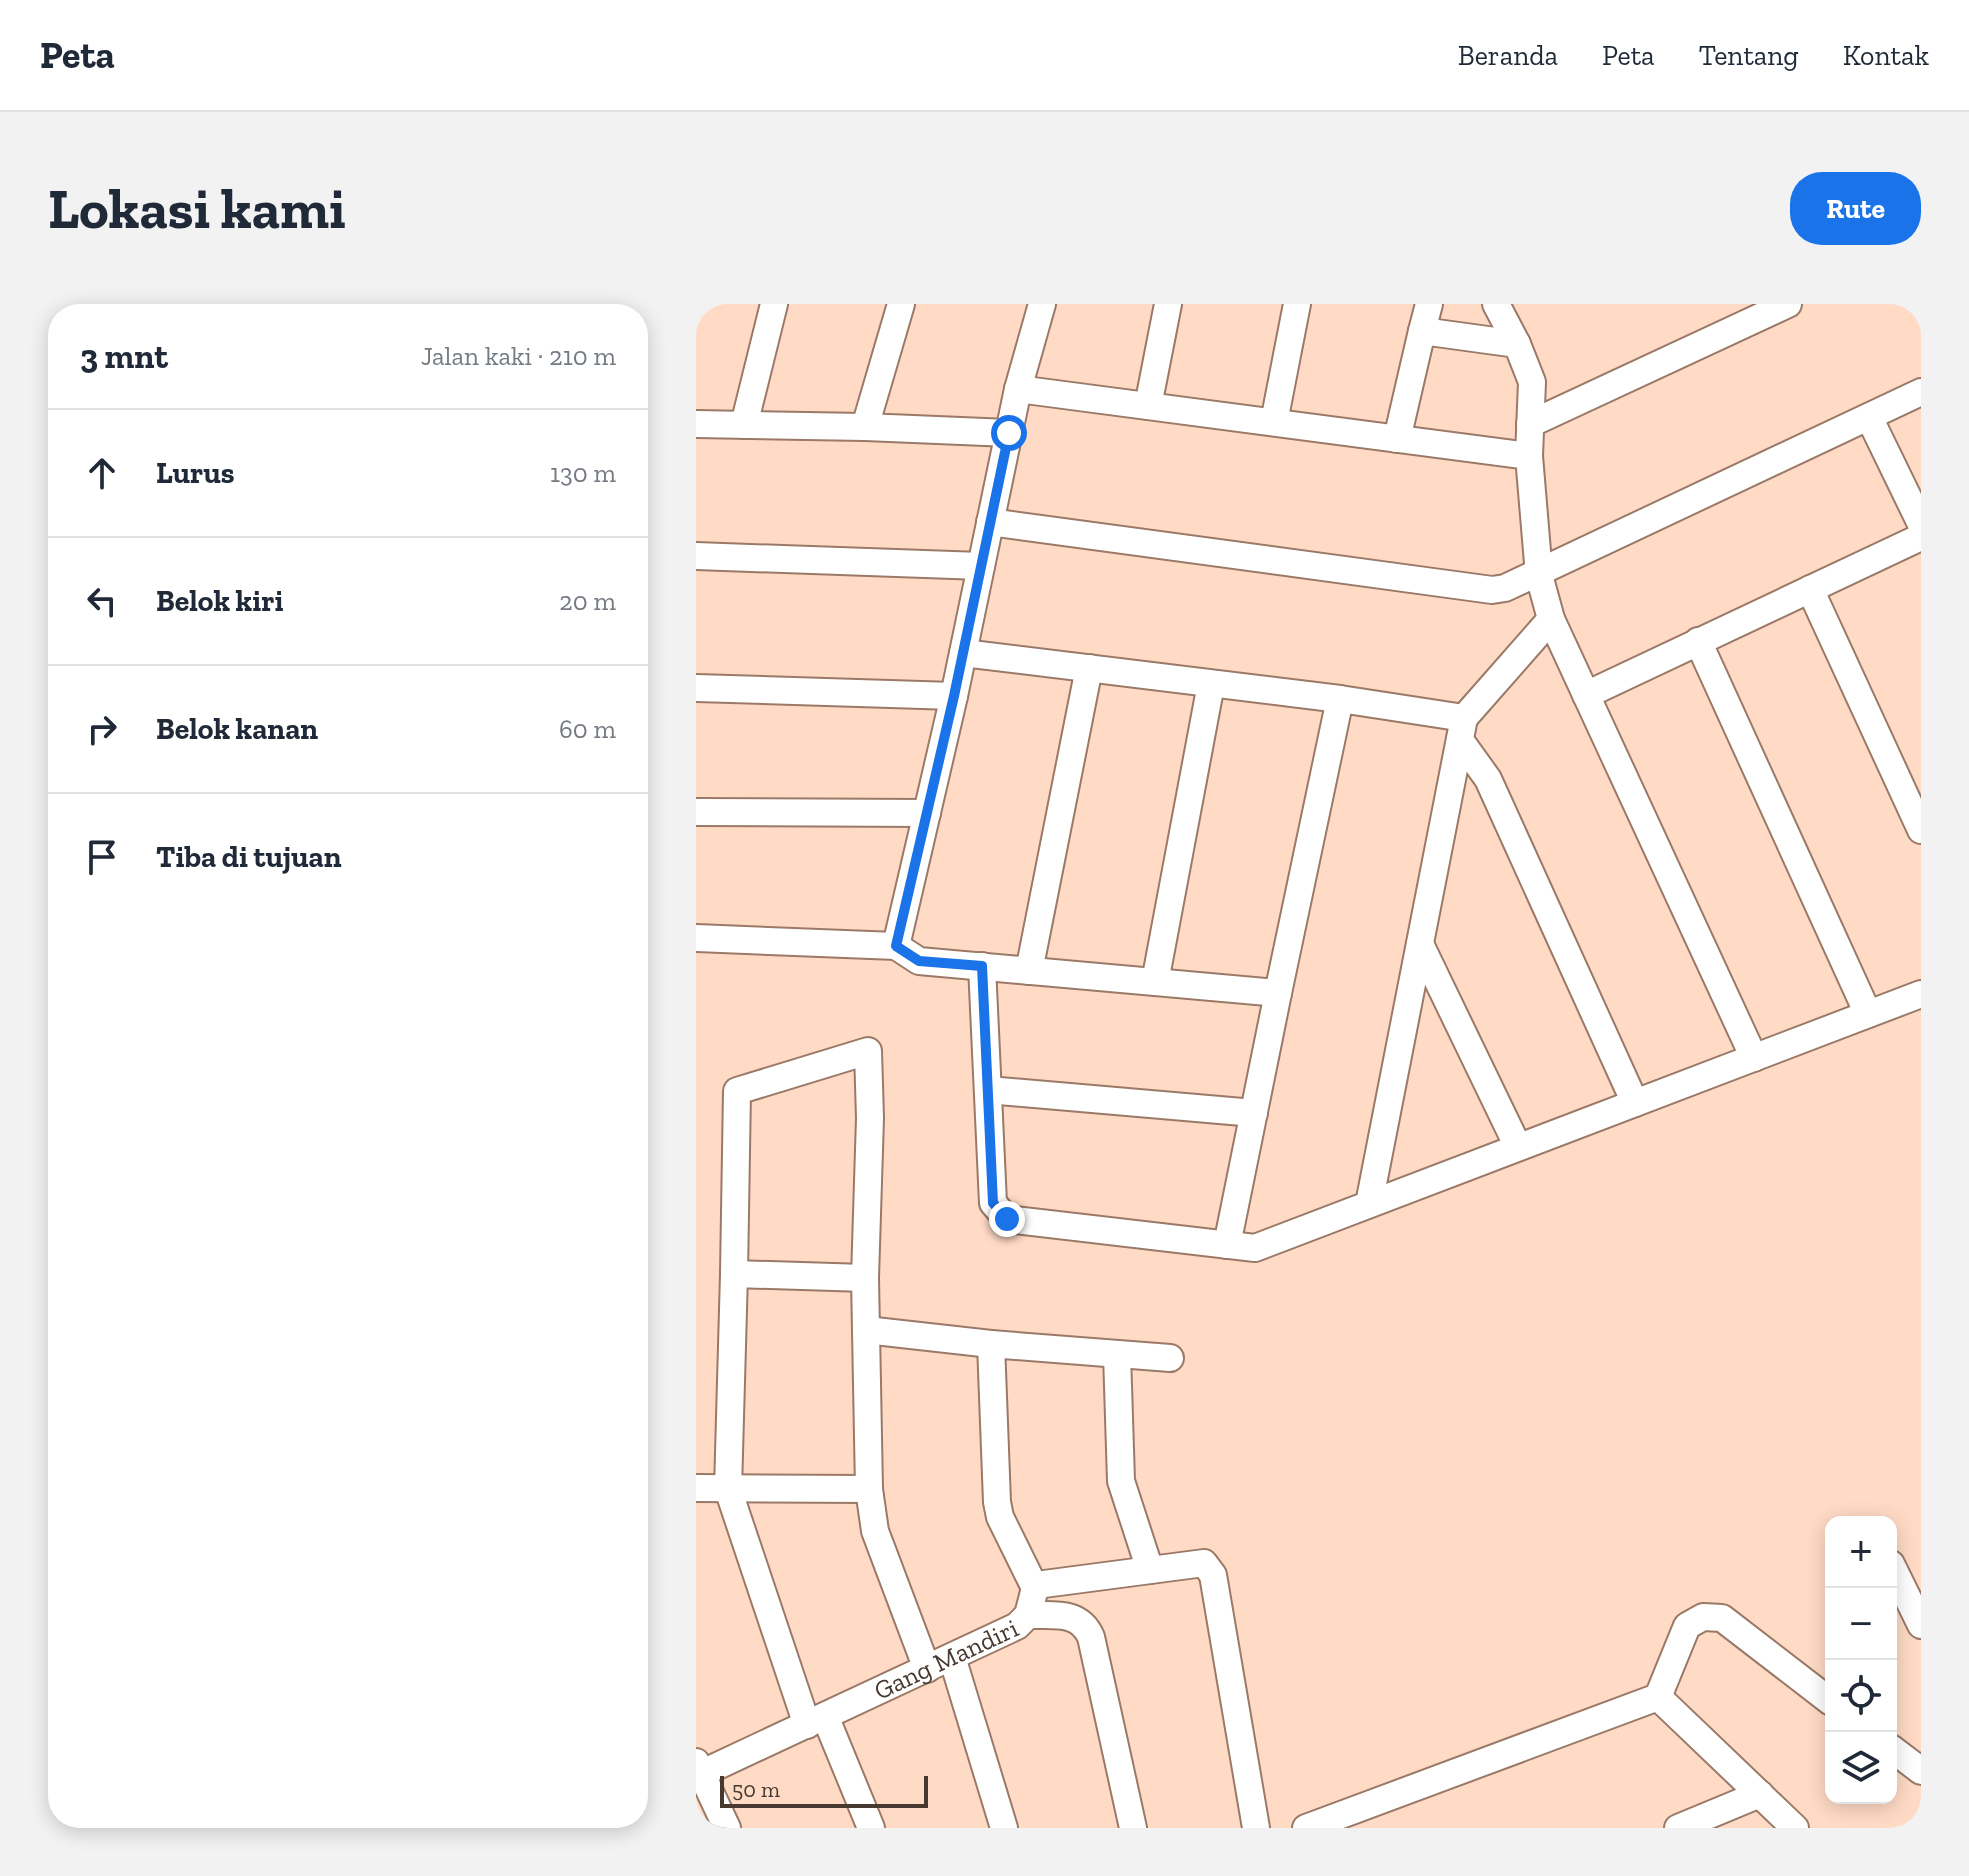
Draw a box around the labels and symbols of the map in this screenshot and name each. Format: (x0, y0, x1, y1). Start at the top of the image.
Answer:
route start (991, 415, 1027, 451)
route end (989, 1201, 1025, 1237)
street label: Gang Mandiri (869, 1612, 1023, 1707)
scale bar (720, 1772, 928, 1808)

